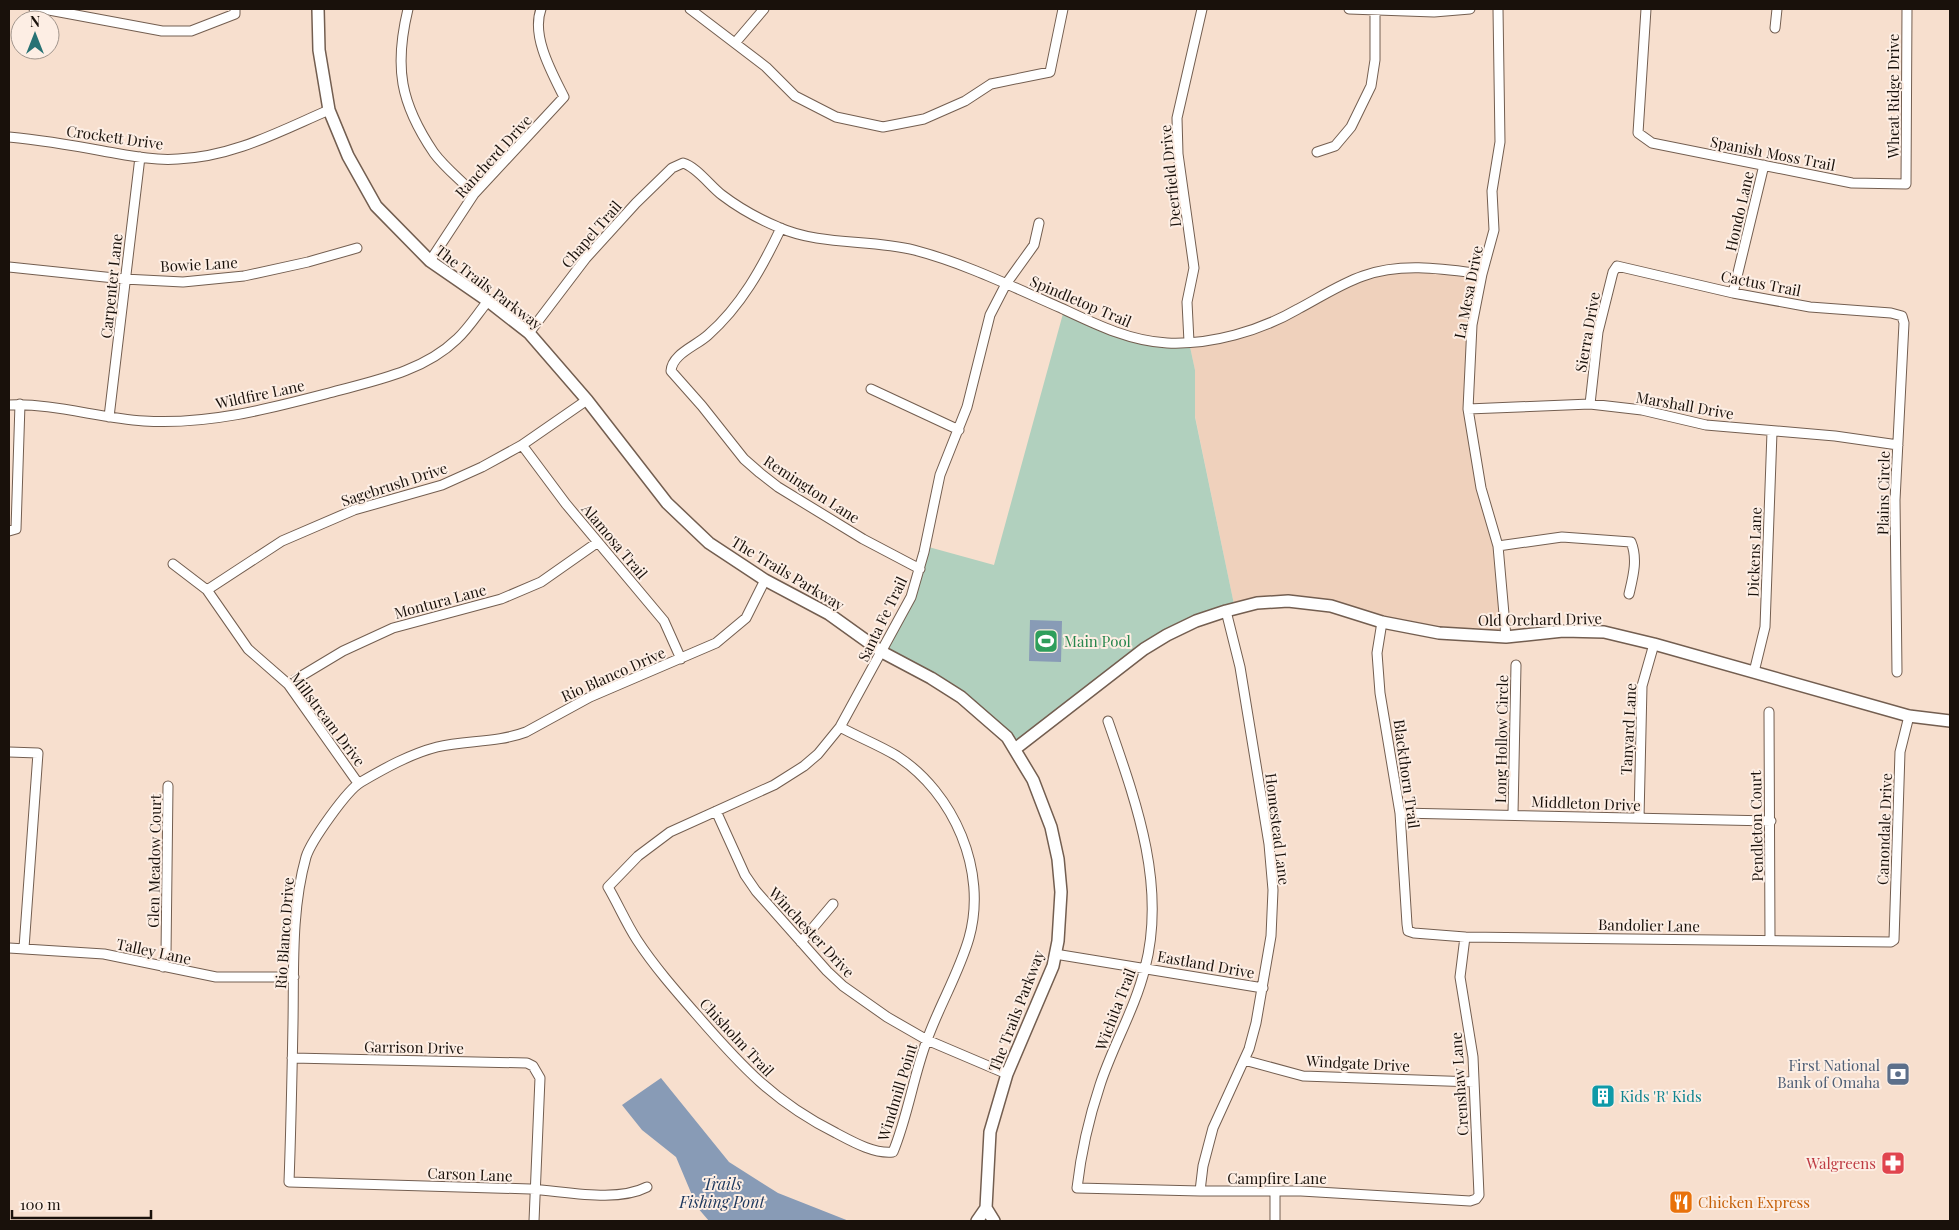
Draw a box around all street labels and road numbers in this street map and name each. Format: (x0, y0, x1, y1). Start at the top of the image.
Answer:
street label: Wheat Ridge Drive (1883, 34, 1903, 159)
street label: Rancherd Drive (450, 110, 536, 202)
street label: Crockett Drive (65, 120, 165, 154)
street label: Deerfield Drive (1155, 124, 1185, 228)
street label: Spanish Moss Trail (1709, 131, 1837, 175)
street label: Hondo Lane (1720, 169, 1758, 253)
street label: Chapel Trail (556, 196, 626, 272)
street label: Carpenter Lane (96, 232, 126, 340)
street label: The Trails Parkway (432, 240, 547, 334)
street label: La Mesa Drive (1449, 244, 1487, 340)
street label: Bowie Lane (160, 252, 238, 276)
street label: Cactus Trail (1719, 265, 1803, 301)
street label: Spindletop Trail (1027, 271, 1135, 331)
street label: Sierra Drive (1570, 290, 1604, 374)
street label: Wildfire Lane (213, 375, 306, 413)
street label: Marshall Drive (1634, 387, 1736, 423)
street label: Remington Lane (760, 450, 864, 528)
street label: Plains Circle (1872, 451, 1894, 535)
street label: Sagebrush Drive (338, 457, 450, 511)
street label: Alamosa Trail (577, 498, 652, 583)
street label: Dickens Lane (1742, 507, 1766, 597)
street label: The Trails Parkway (728, 531, 849, 615)
street label: Santa Fe Trail (853, 573, 911, 665)
street label: Montura Lane (392, 579, 488, 623)
street label: Old Orchard Drive (1478, 608, 1602, 630)
street label: Rio Blanco Drive (558, 642, 668, 706)
street label: Millstream Drive (286, 668, 370, 770)
street label: Long Hollow Circle (1490, 675, 1512, 803)
street label: Tanyard Lane (1616, 683, 1640, 775)
street label: Blackthorn Trail (1389, 718, 1425, 830)
street label: Pendleton Court (1745, 770, 1767, 882)
street label: Homestead Lane (1261, 772, 1295, 886)
street label: Canondale Drive (1872, 773, 1896, 885)
street label: Middleton Drive (1531, 791, 1641, 815)
street label: Glen Meadow Court (143, 793, 165, 928)
street label: Rio Blanco Drive (270, 876, 298, 990)
street label: Winchester Drive (764, 882, 859, 981)
street label: Bandolier Lane (1598, 914, 1700, 936)
street label: Talley Lane (115, 933, 193, 969)
street label: Eastland Drive (1156, 946, 1256, 982)
street label: The Trails Parkway (984, 947, 1049, 1075)
street label: Wichita Trail (1090, 965, 1140, 1054)
street label: Chisholm Trail (695, 994, 779, 1080)
street label: Crenshaw Lane (1445, 1031, 1473, 1137)
street label: Garrison Drive (364, 1036, 464, 1058)
street label: Windmill Point (872, 1040, 921, 1144)
street label: Windgate Drive (1305, 1050, 1410, 1076)
street label: Carson Lane (427, 1163, 513, 1185)
street label: Campfire Lane (1227, 1168, 1327, 1188)

